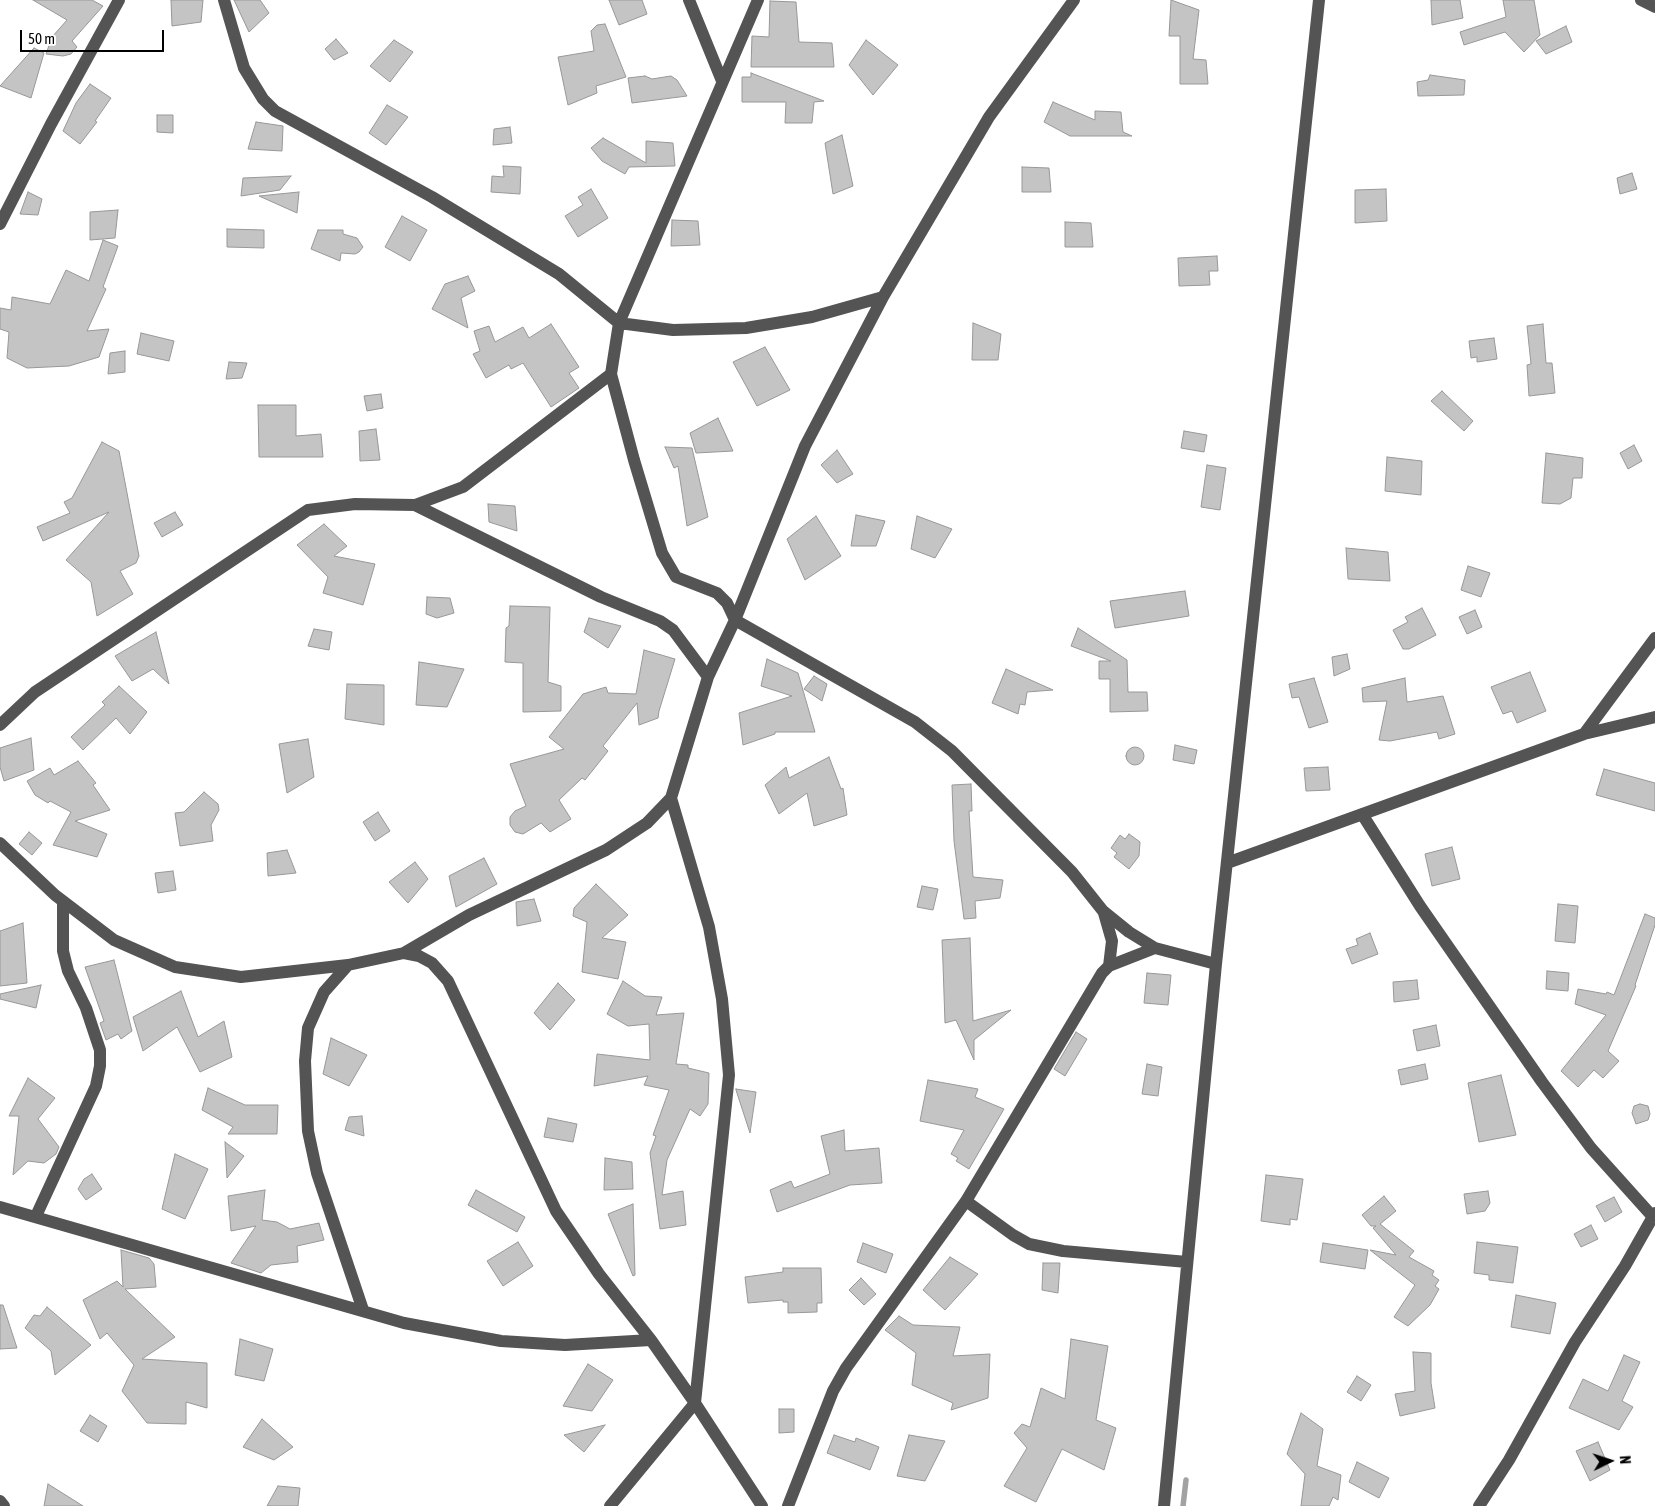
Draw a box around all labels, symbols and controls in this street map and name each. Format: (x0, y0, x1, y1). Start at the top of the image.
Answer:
scale bar (22, 20, 166, 52)
text: 50 m (28, 30, 55, 47)
north arrow (1585, 1436, 1635, 1486)
text: N (1617, 1455, 1633, 1465)

